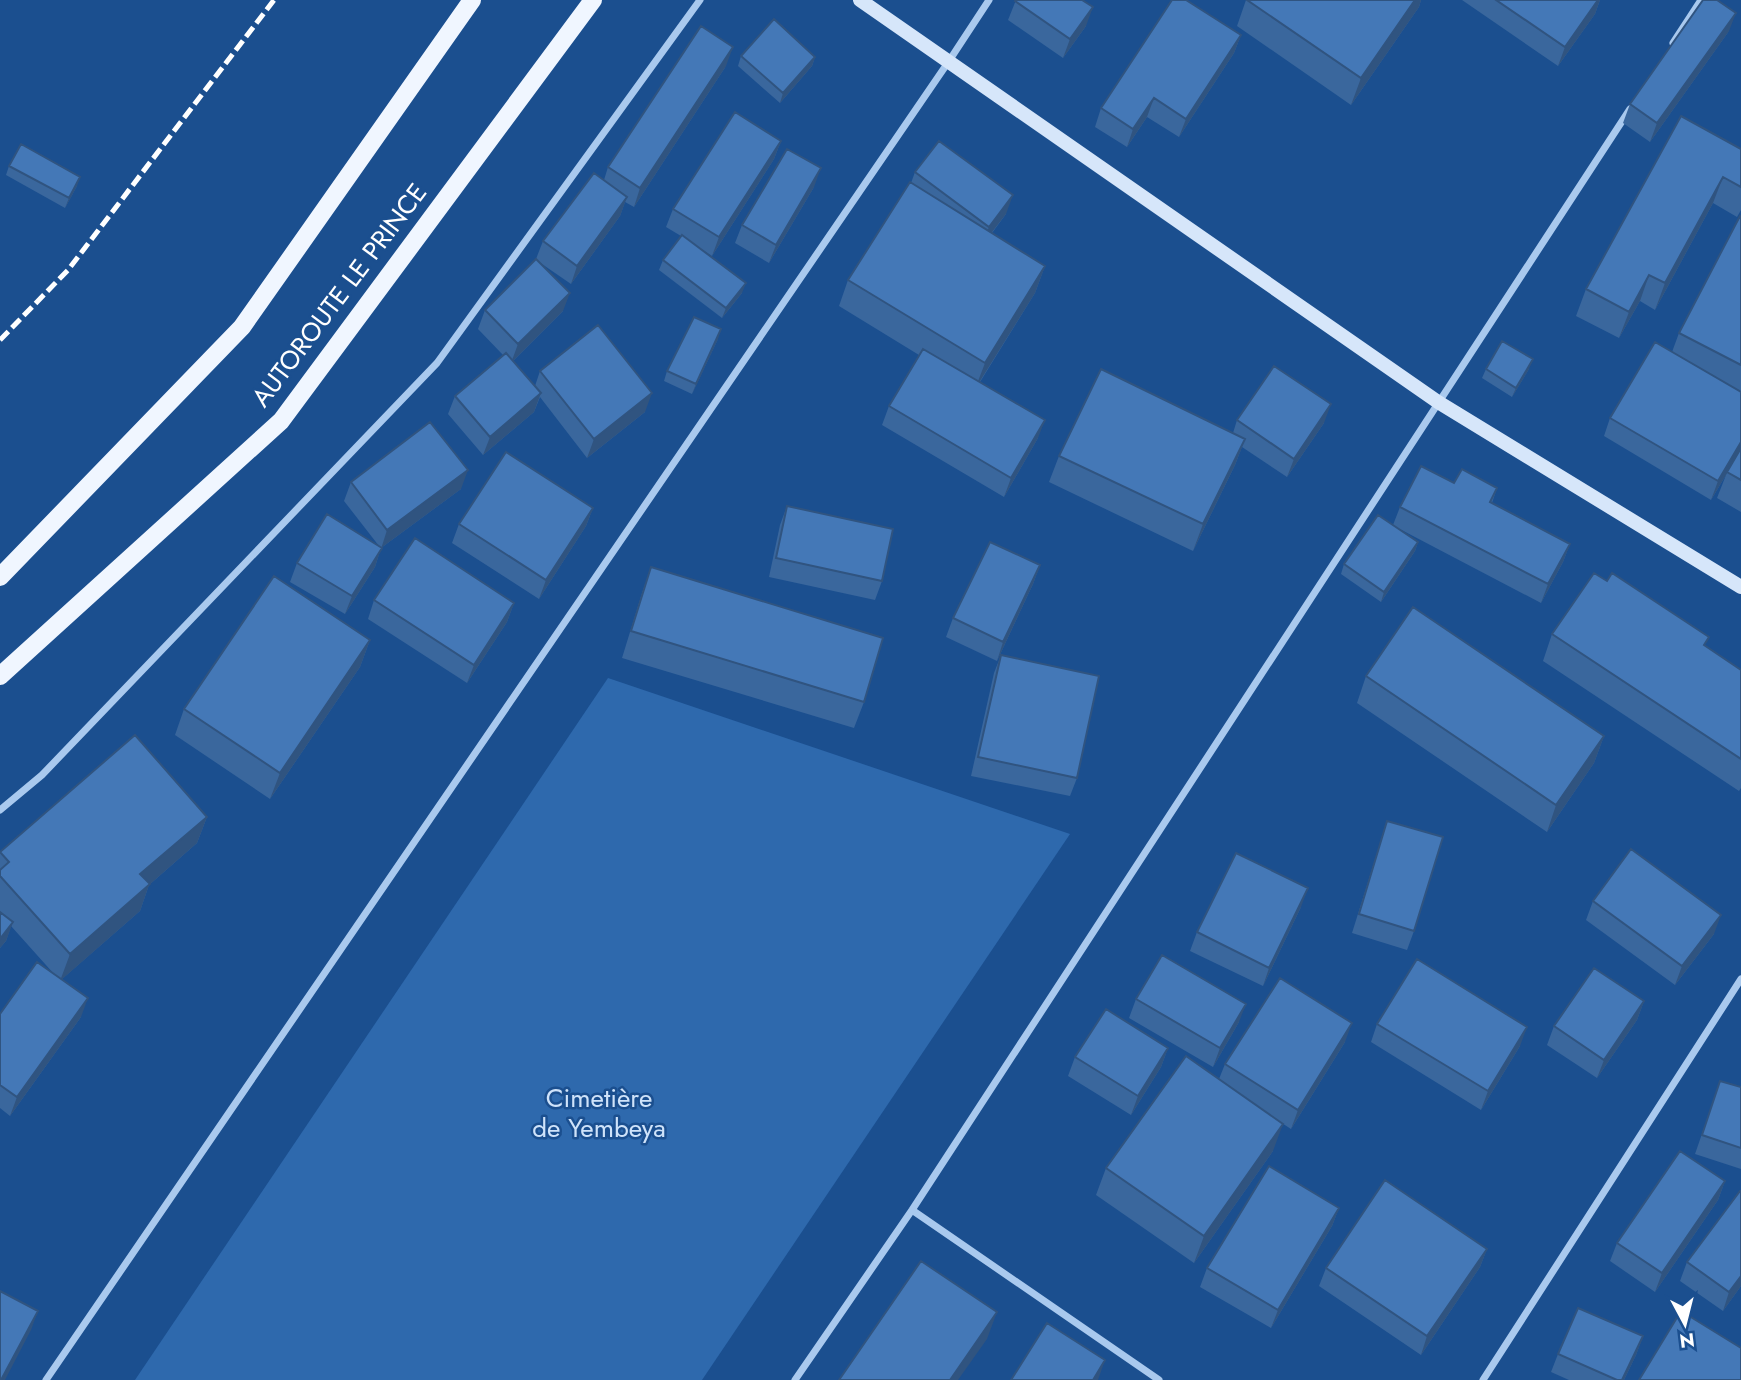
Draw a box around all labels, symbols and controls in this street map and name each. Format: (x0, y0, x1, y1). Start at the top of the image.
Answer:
street label: AUTOROUTE LE PRINCE (242, 175, 436, 415)
park label: Cimetière de Yembeya (532, 1079, 666, 1147)
north arrow (1650, 1289, 1720, 1359)
text: N (1678, 1326, 1696, 1355)

